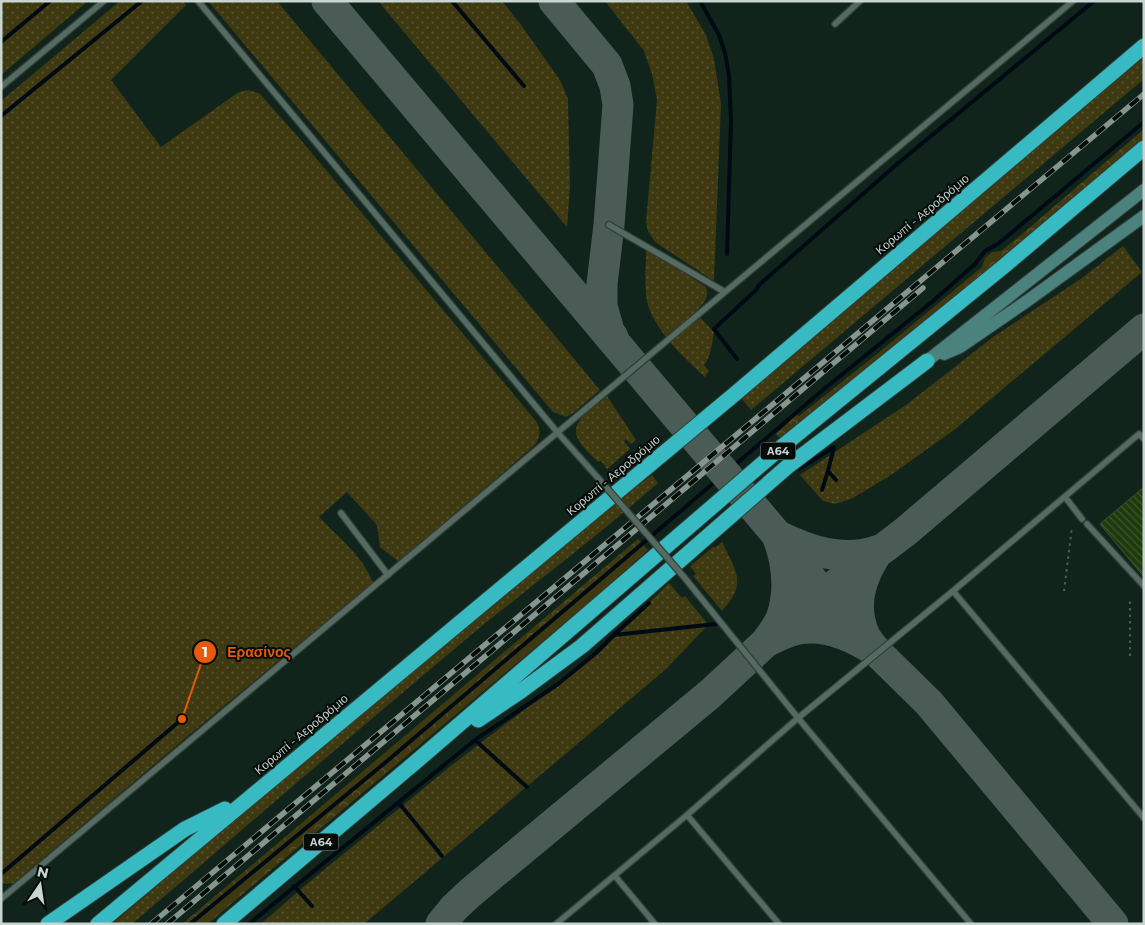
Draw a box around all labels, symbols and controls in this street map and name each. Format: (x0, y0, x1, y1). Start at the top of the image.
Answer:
street label: Κορωπί - Αεροδρόμιο (872, 170, 972, 257)
street label: Κορωπί - Αεροδρόμιο (563, 431, 663, 518)
road number: Α64 (760, 442, 796, 460)
callout: Ερασίνος (192, 637, 301, 666)
text: 1 (202, 642, 208, 661)
text: Ερασίνος (227, 643, 291, 661)
street label: Κορωπί - Αεροδρόμιο (251, 690, 351, 777)
road number: Α64 (304, 834, 338, 850)
north arrow (15, 860, 65, 910)
text: N (35, 862, 50, 882)

